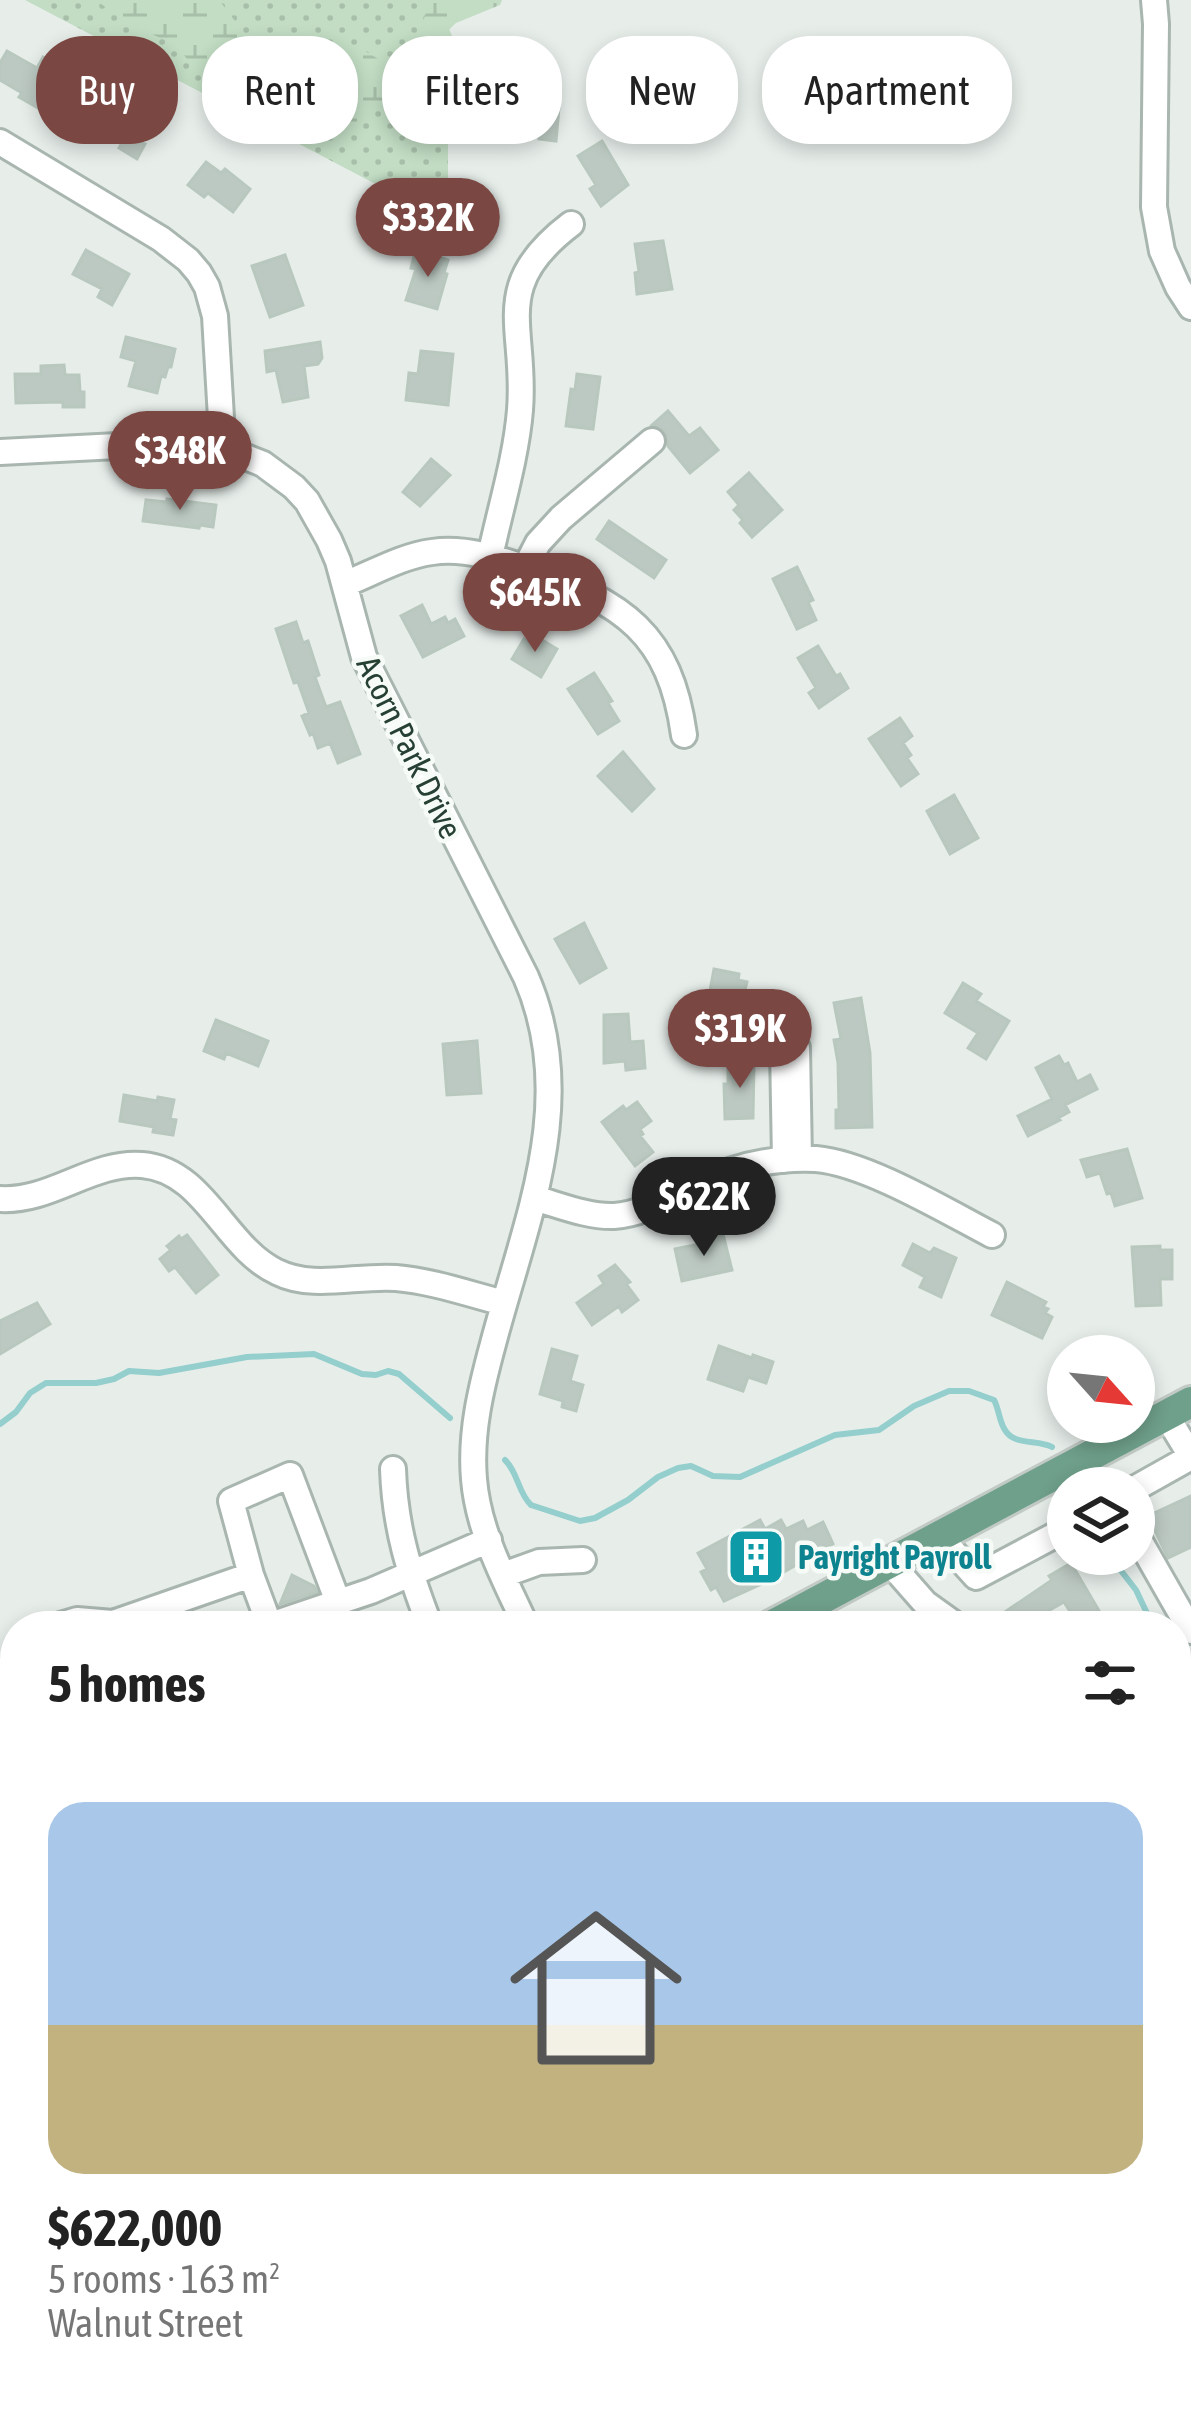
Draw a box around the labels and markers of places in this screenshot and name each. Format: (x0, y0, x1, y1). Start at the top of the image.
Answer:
pin: $332K (344, 178, 512, 280)
pin: $348K (96, 411, 264, 513)
pin: $645K (451, 553, 619, 655)
pin: $319K (656, 989, 824, 1091)
pin: $622K (620, 1157, 788, 1259)
building icon: Payright Payroll (725, 1526, 787, 1588)
place label: Payright Payroll (798, 1538, 992, 1576)

